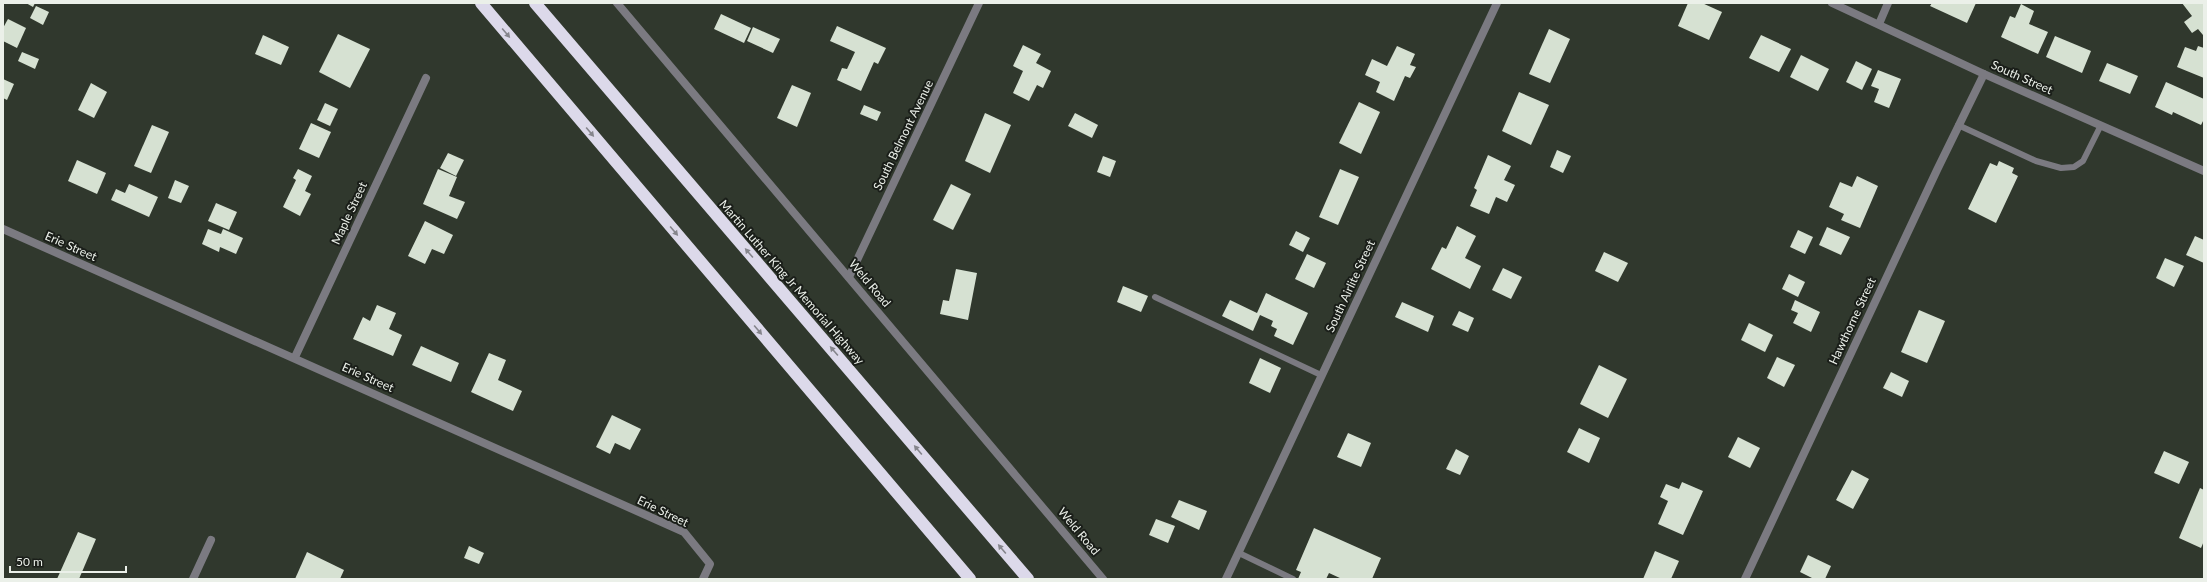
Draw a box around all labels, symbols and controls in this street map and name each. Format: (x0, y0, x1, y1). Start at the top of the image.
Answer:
one-way arrow (502, 27, 511, 38)
street label: South Street (1989, 57, 2056, 97)
street label: South Belmont Avenue (870, 77, 936, 193)
one-way arrow (586, 127, 595, 137)
street label: Maple Street (328, 179, 370, 247)
street label: Martin Luther King Jr Memorial Highway (716, 197, 868, 368)
one-way arrow (670, 226, 679, 237)
street label: Erie Street (43, 228, 100, 264)
street label: South Airlite Street (1322, 237, 1378, 334)
one-way arrow (745, 248, 754, 257)
street label: Weld Road (846, 256, 894, 310)
street label: Hawthorne Street (1825, 275, 1879, 367)
one-way arrow (754, 325, 763, 336)
one-way arrow (829, 346, 838, 357)
street label: Erie Street (340, 359, 397, 395)
one-way arrow (914, 445, 923, 455)
street label: Erie Street (635, 492, 692, 530)
street label: Weld Road (1055, 504, 1103, 558)
one-way arrow (998, 544, 1007, 555)
scale bar (10, 548, 126, 574)
text: 50 m (16, 554, 43, 569)

